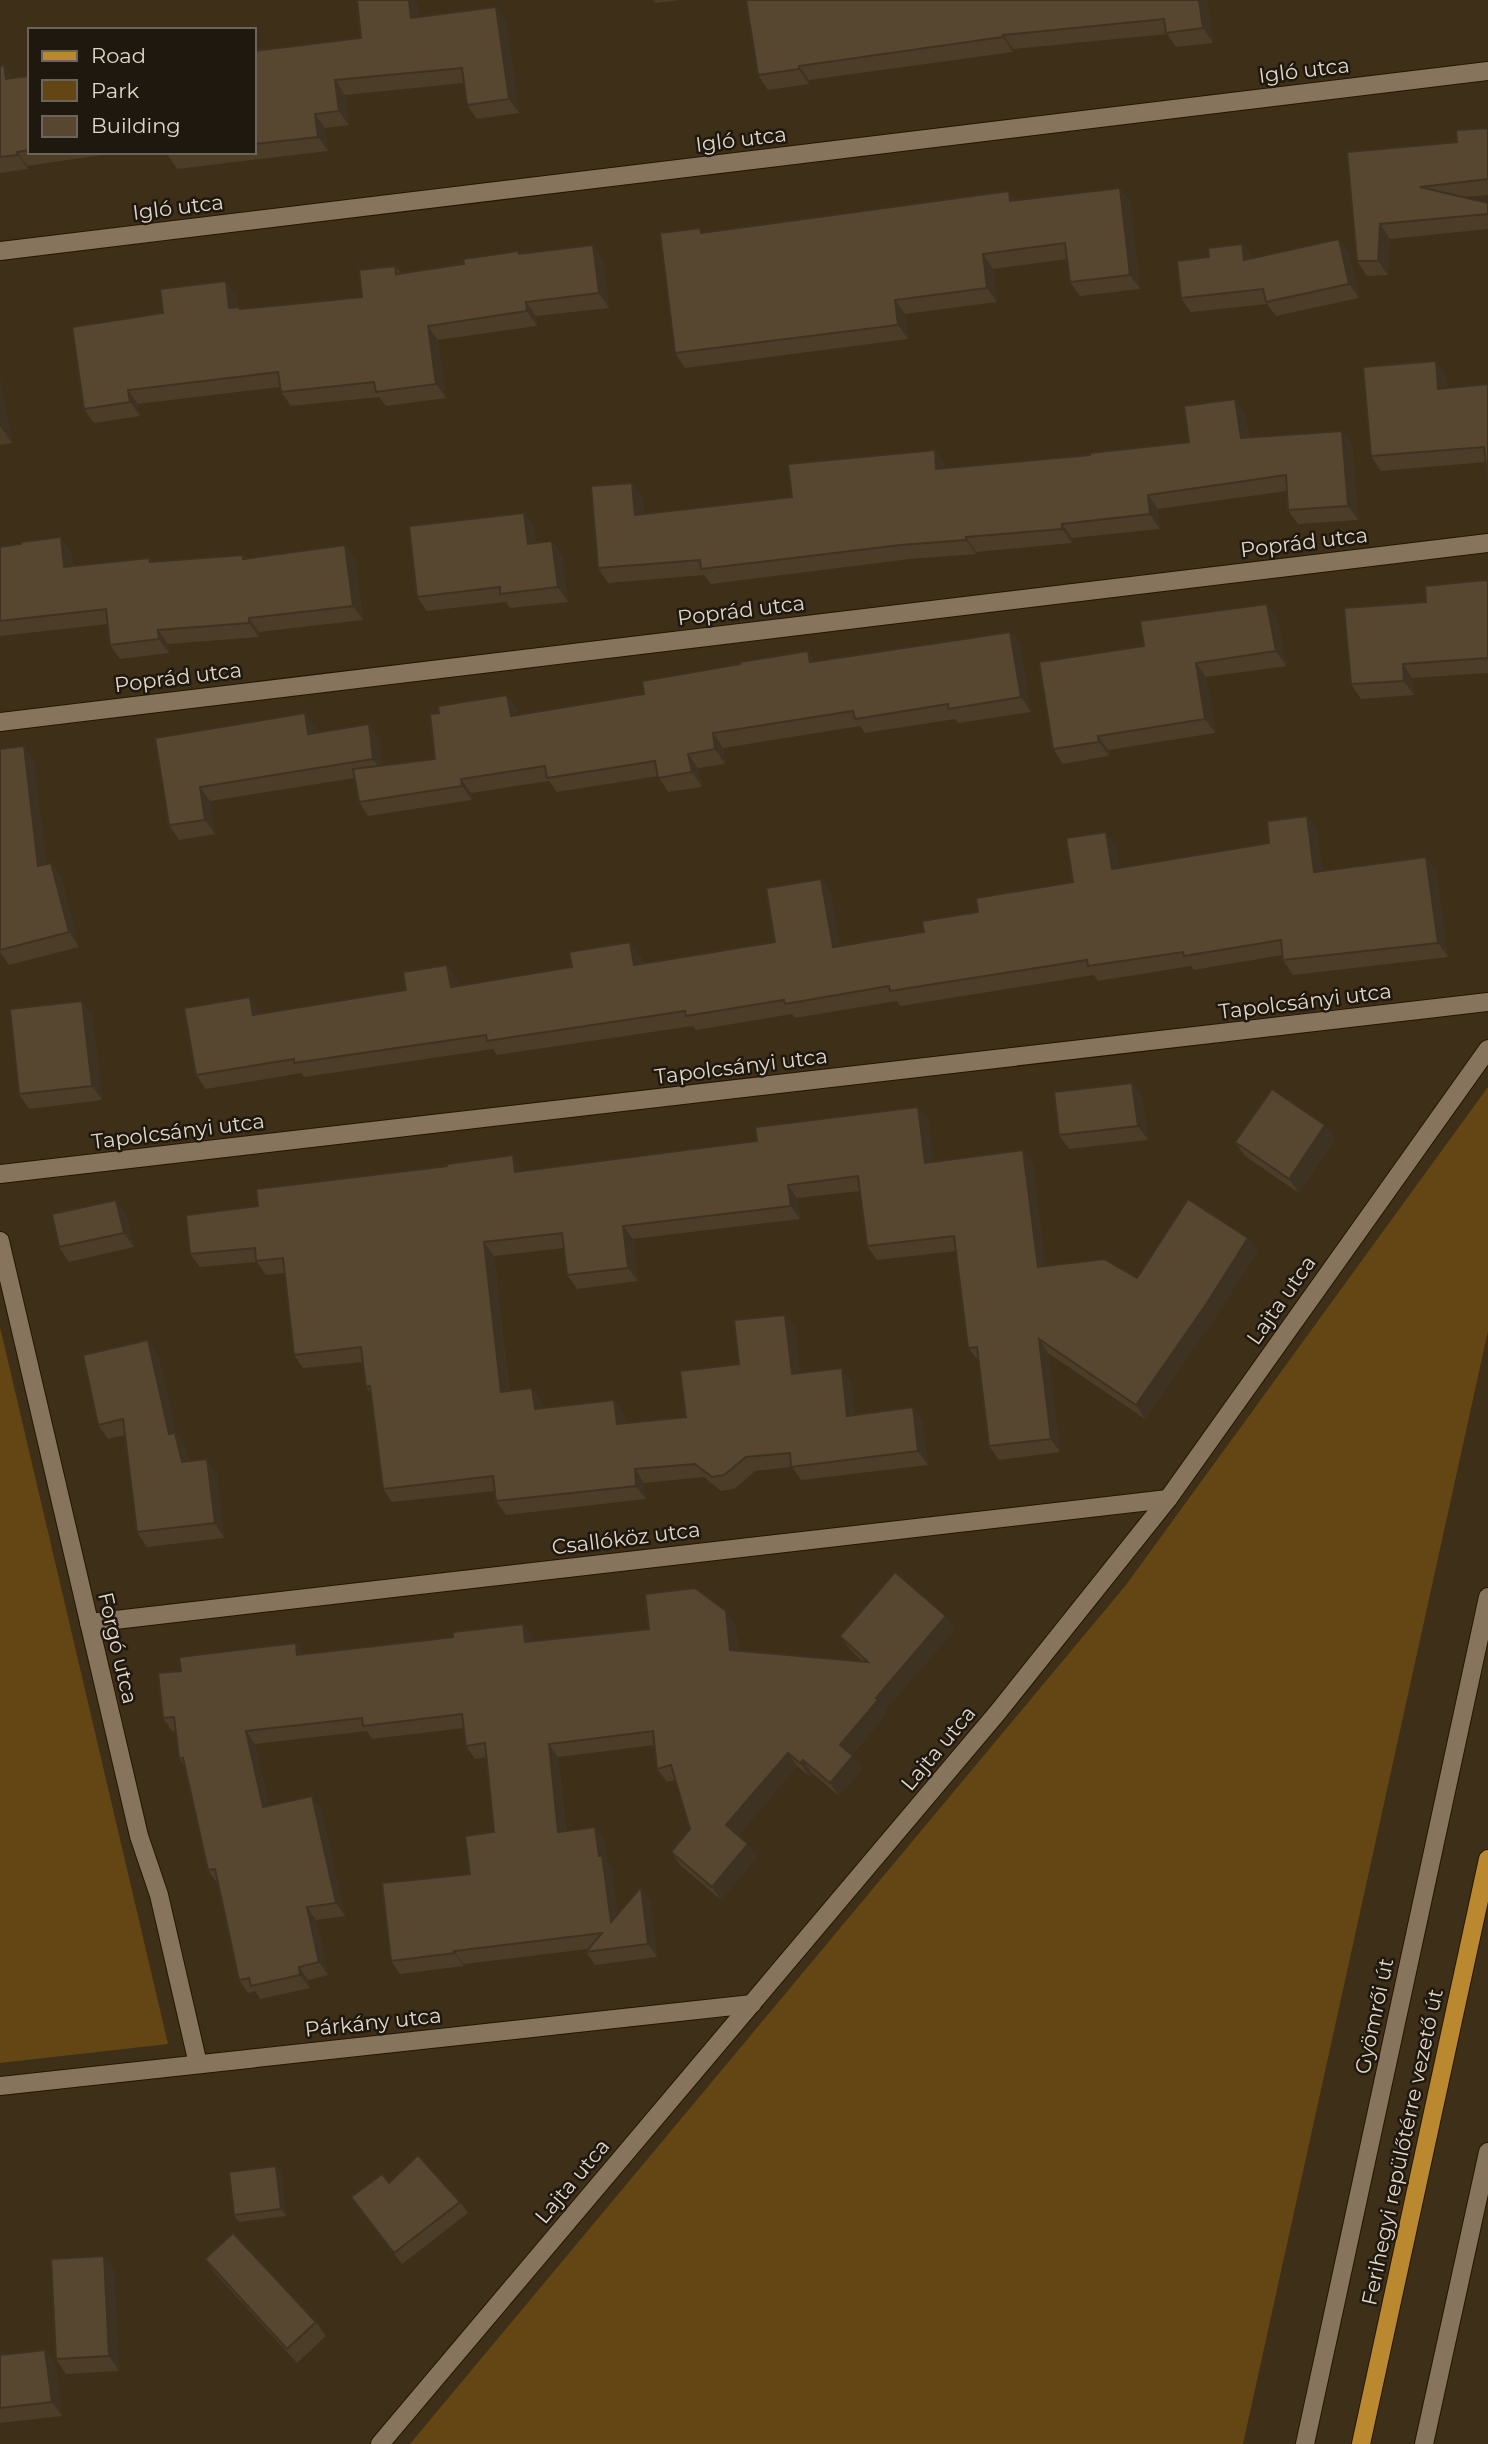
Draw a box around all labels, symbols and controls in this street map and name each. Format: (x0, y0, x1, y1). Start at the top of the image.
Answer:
legend (28, 28, 256, 154)
text: Road (91, 43, 146, 68)
street label: Igló utca (1257, 52, 1351, 88)
text: Park (91, 78, 139, 103)
text: Building (91, 113, 181, 138)
street label: Igló utca (694, 121, 788, 157)
street label: Igló utca (131, 189, 225, 225)
street label: Poprád utca (1239, 522, 1369, 562)
street label: Poprád utca (676, 590, 806, 630)
street label: Poprád utca (113, 657, 243, 697)
street label: Tapolcsányi utca (1217, 978, 1393, 1024)
street label: Tapolcsányi utca (653, 1043, 829, 1089)
street label: Tapolcsányi utca (90, 1108, 266, 1154)
street label: Lajta utca (1241, 1251, 1321, 1349)
street label: Csallóköz utca (550, 1516, 702, 1560)
street label: Forgó utca (93, 1590, 143, 1706)
street label: Lajta utca (895, 1701, 981, 1795)
street label: Gyömrői út (1350, 1956, 1398, 2076)
street label: Ferihegyi repülőtérre vezető út (1356, 1986, 1448, 2308)
street label: Párkány utca (303, 2002, 443, 2042)
street label: Lajta utca (529, 2134, 615, 2228)

